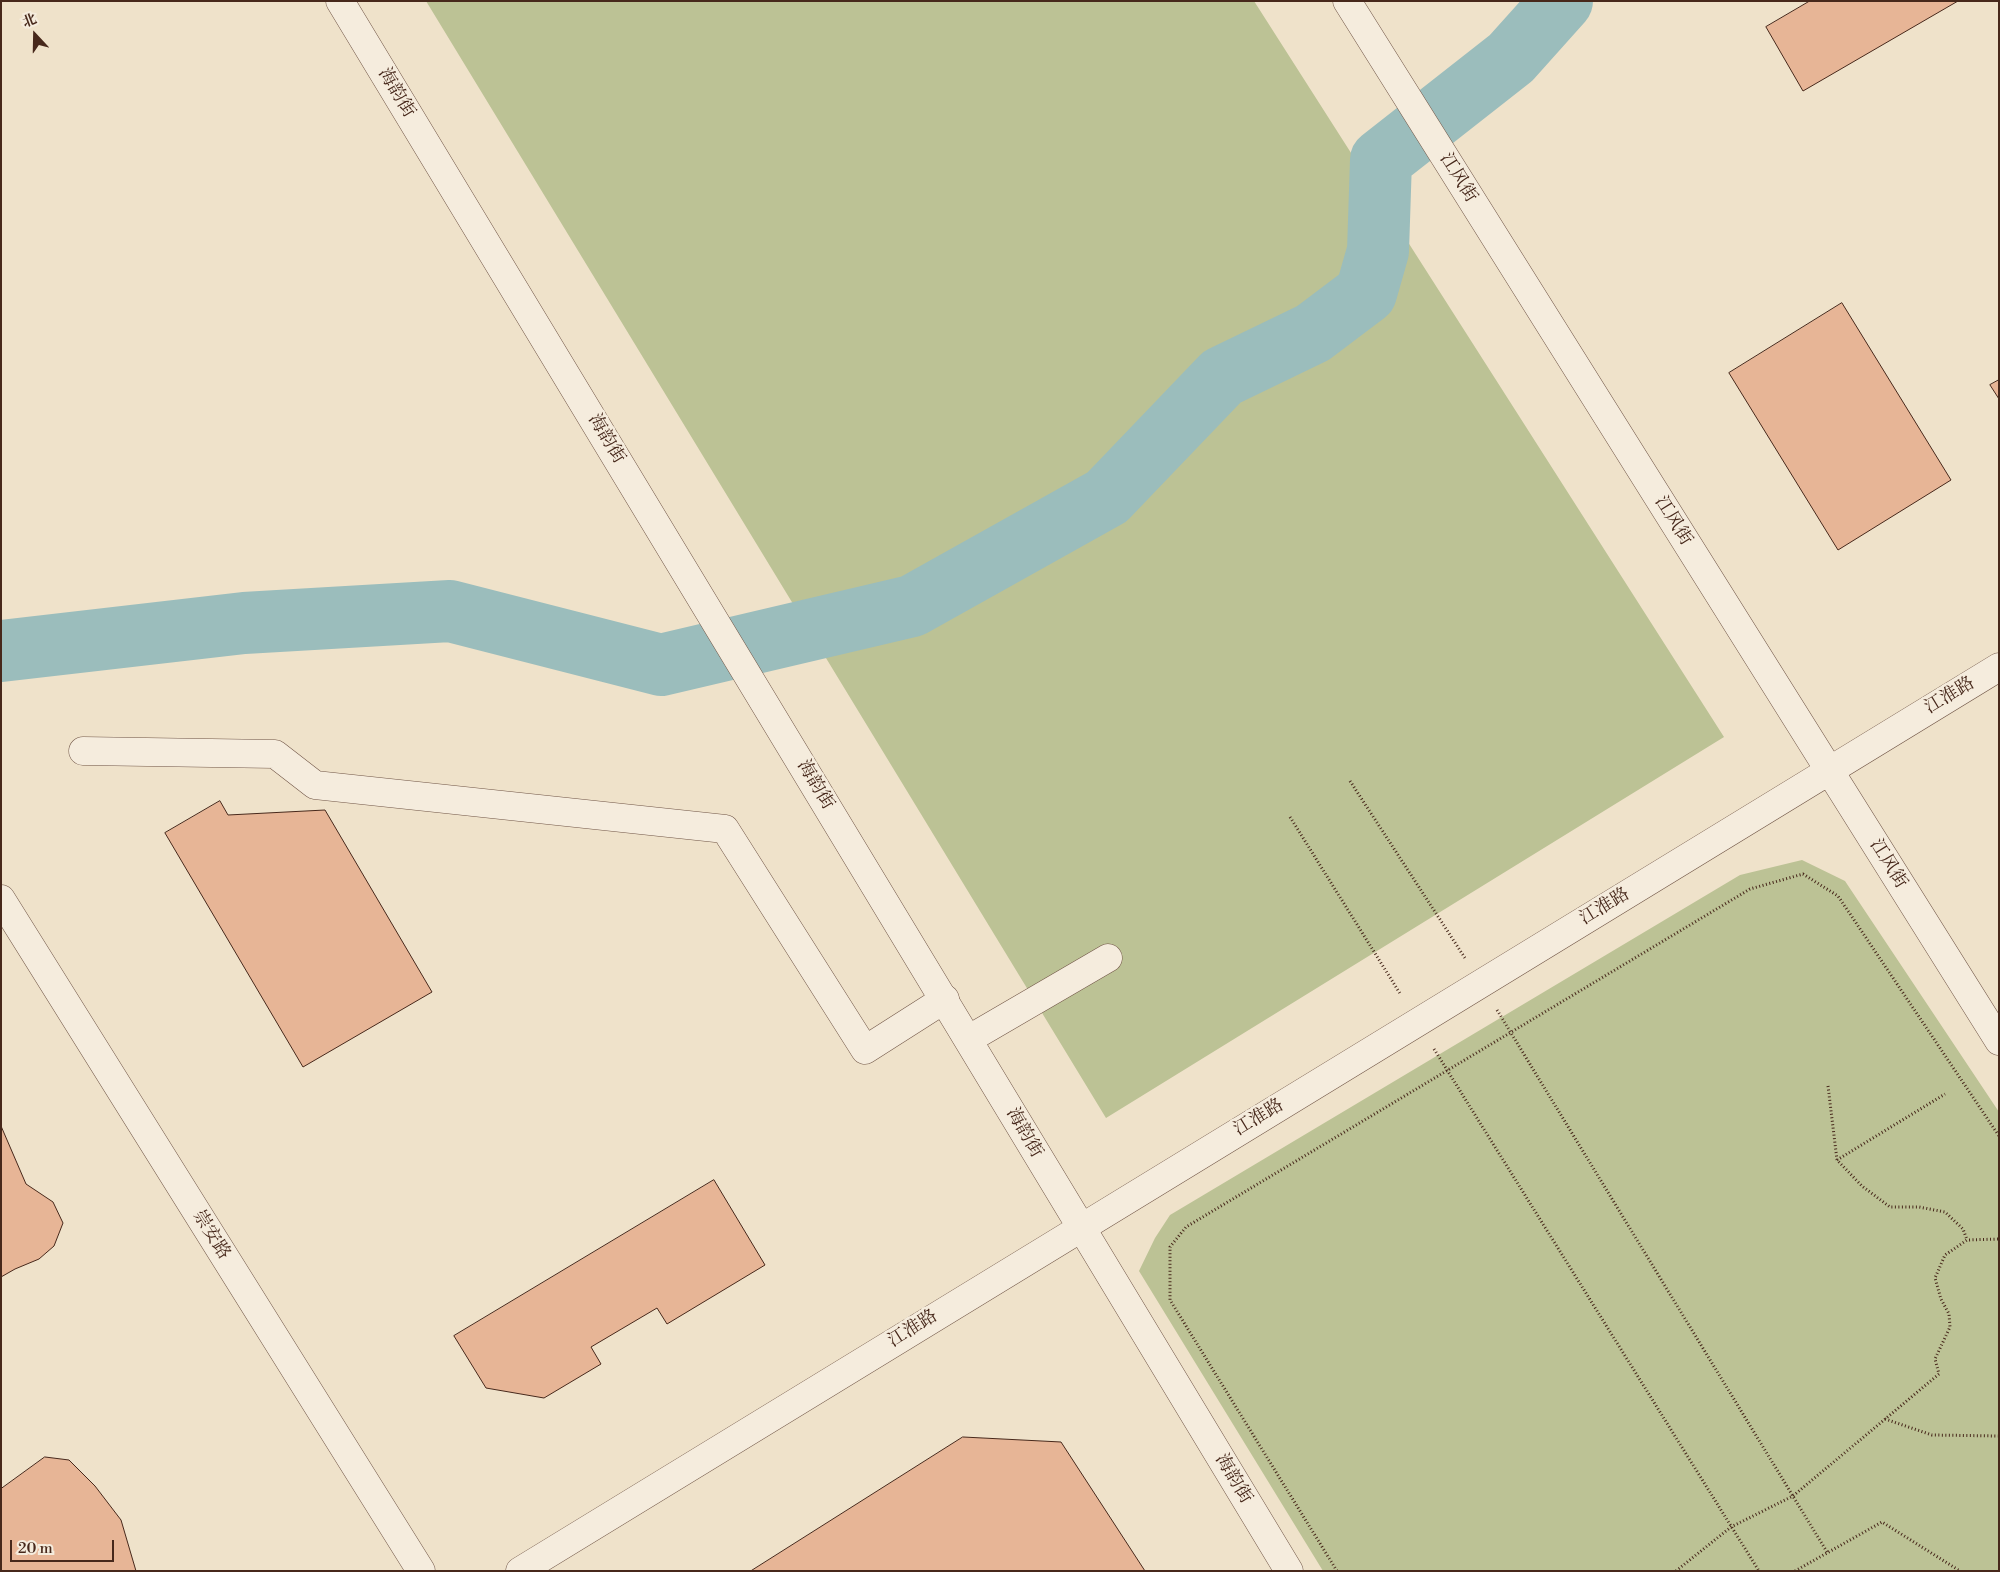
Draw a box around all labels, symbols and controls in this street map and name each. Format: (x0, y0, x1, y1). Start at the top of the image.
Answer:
north arrow (10, 10, 60, 60)
text: 北 (20, 10, 39, 32)
street label: 海韵街 (373, 64, 419, 122)
street label: 江风街 (1435, 149, 1481, 207)
street label: 海韵街 (583, 410, 629, 468)
street label: 江风街 (1650, 492, 1696, 550)
street label: 江淮路 (1921, 673, 1979, 719)
street label: 海韵街 (792, 756, 838, 814)
street label: 江风街 (1865, 835, 1911, 893)
street label: 江淮路 (1576, 884, 1634, 930)
street label: 江淮路 (1230, 1095, 1288, 1141)
street label: 海韵街 (1001, 1104, 1047, 1162)
street label: 崇安路 (188, 1206, 234, 1264)
street label: 江淮路 (884, 1306, 942, 1352)
street label: 海韵街 (1210, 1450, 1256, 1508)
scale bar (12, 1530, 116, 1562)
text: 20 m (18, 1539, 53, 1558)

